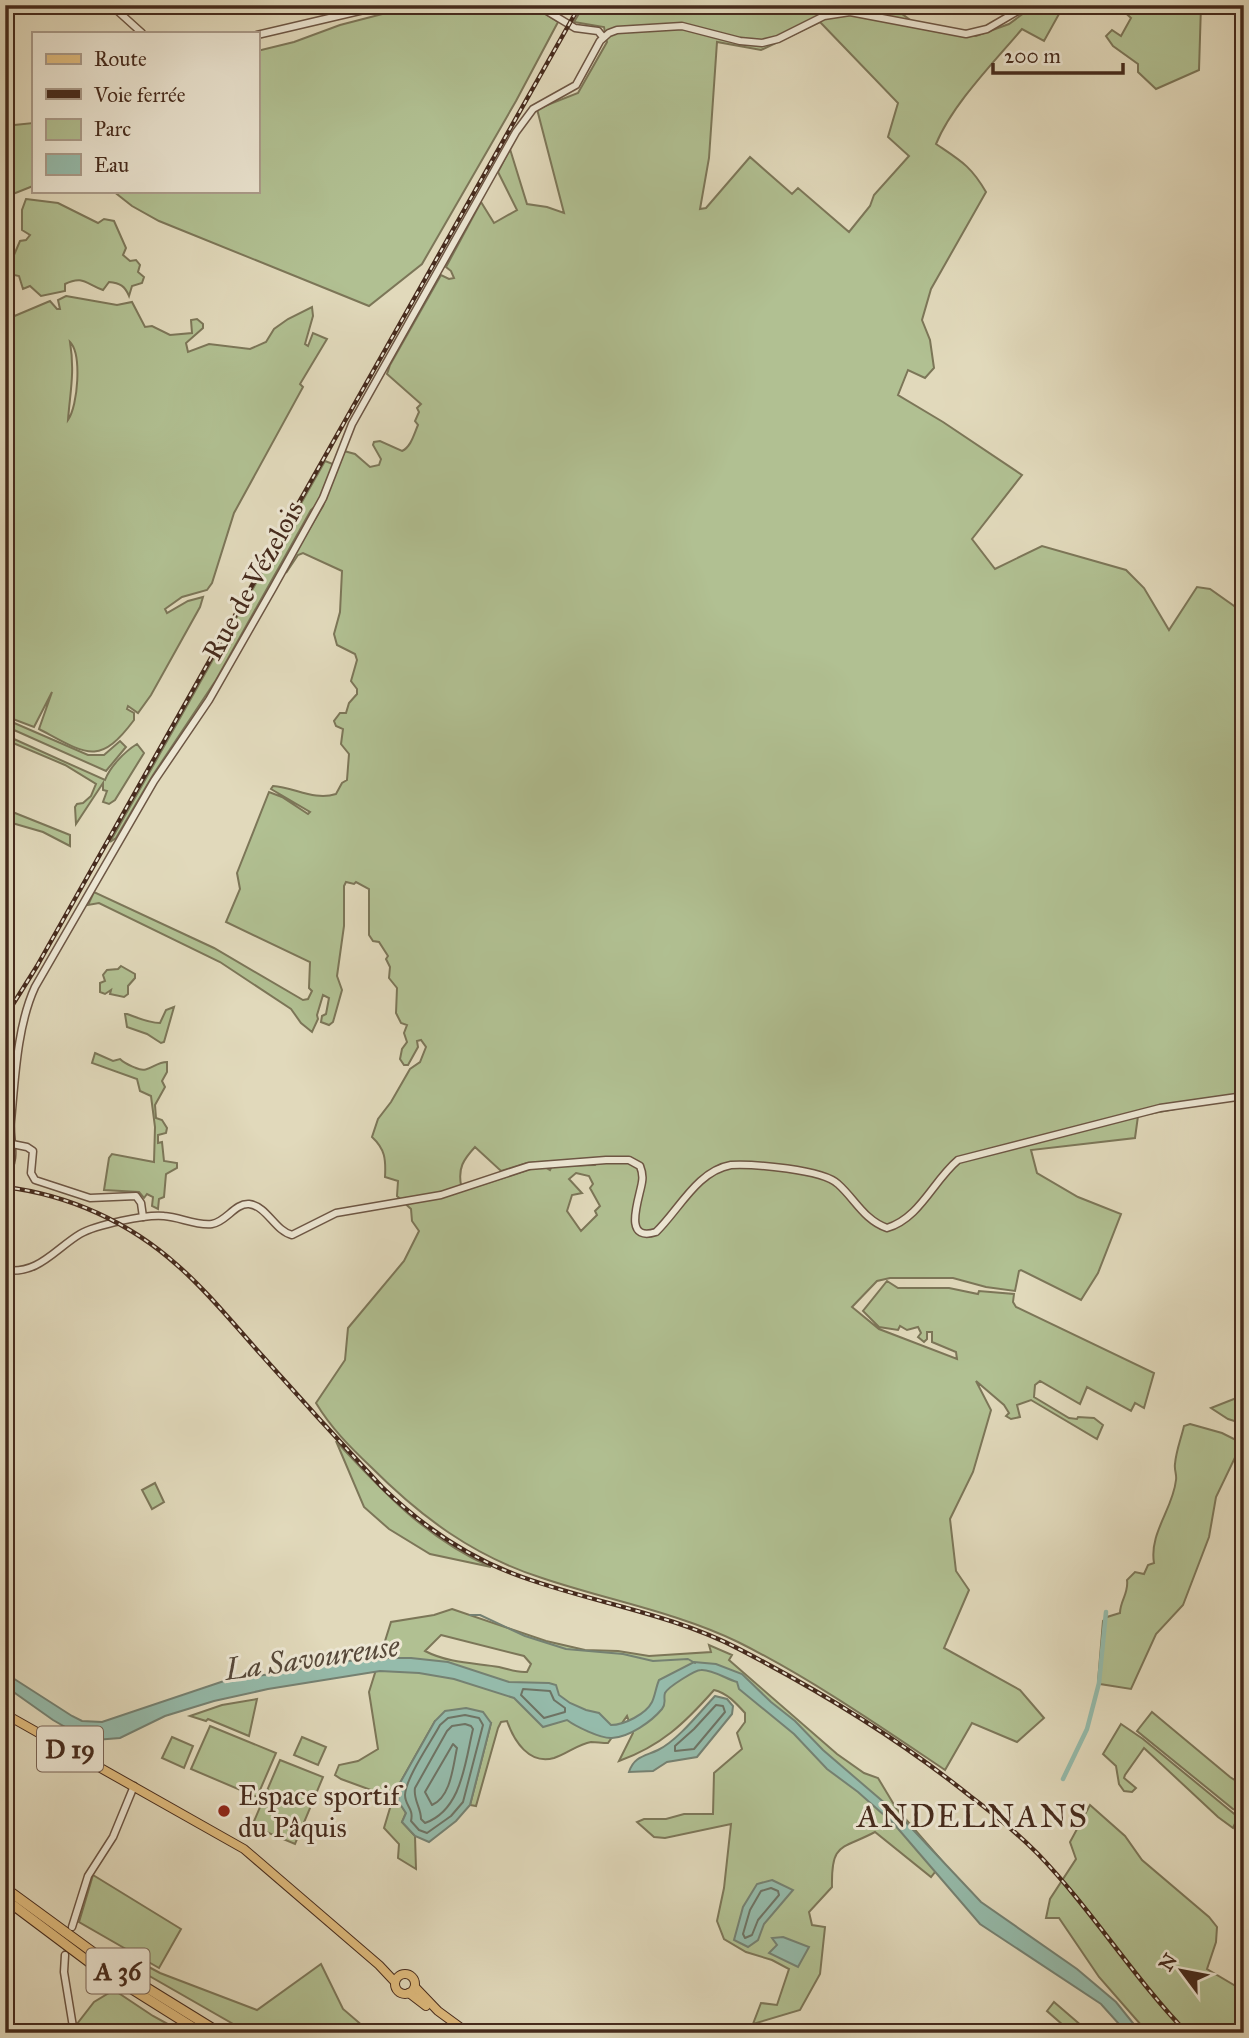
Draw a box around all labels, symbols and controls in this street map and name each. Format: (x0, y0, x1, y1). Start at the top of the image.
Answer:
legend (32, 32, 259, 192)
scale bar (993, 32, 1123, 76)
text: 200 m (1004, 43, 1061, 69)
text: Route (94, 46, 147, 72)
text: Voie ferrée (93, 82, 186, 108)
text: Parc (94, 116, 131, 142)
text: Eau (94, 152, 129, 178)
street label: Rue de Vézelois (195, 494, 311, 666)
water label: La Savoureuse (221, 1628, 402, 1688)
road number: D 19 (37, 1726, 103, 1772)
place label: Espace sportif du Pâquis (238, 1778, 404, 1845)
district label: ANDELNANS (855, 1797, 1089, 1836)
marker: Espace sportif du Pâquis (216, 1803, 232, 1819)
north arrow (1148, 1937, 1218, 2007)
road number: A 36 (86, 1948, 150, 1994)
text: N (1154, 1949, 1182, 1975)

